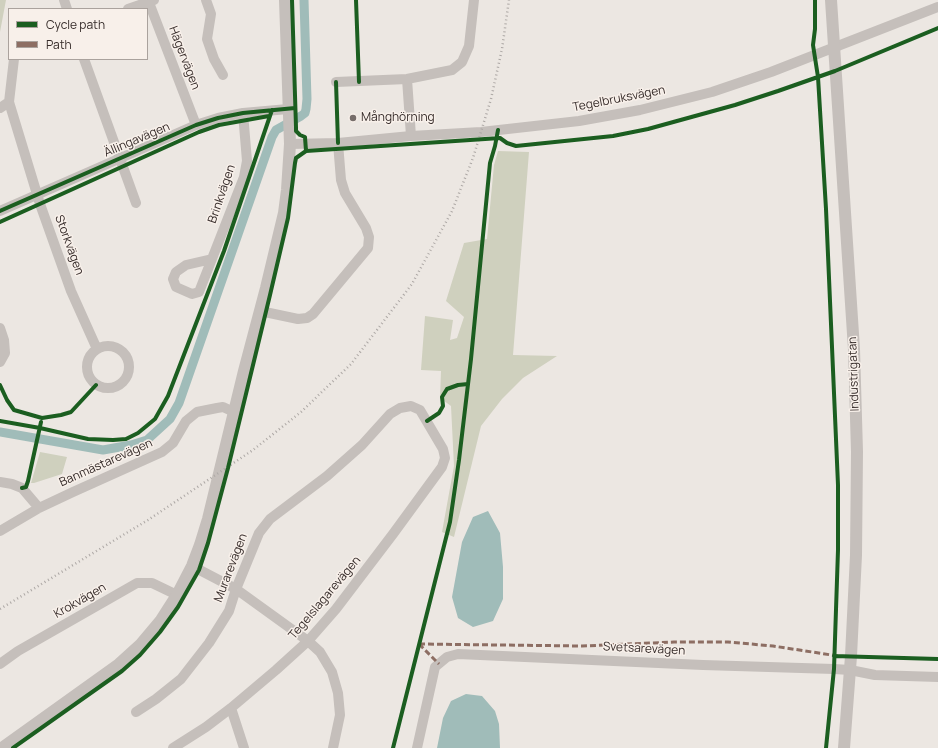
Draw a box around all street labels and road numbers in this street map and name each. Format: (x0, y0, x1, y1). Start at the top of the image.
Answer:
street label: Hägervägen (165, 24, 203, 92)
street label: Tegelbruksvägen (571, 83, 667, 115)
street label: Ällingavägen (102, 120, 172, 160)
street label: Brinkvägen (205, 163, 239, 225)
street label: Storkvägen (51, 213, 87, 277)
street label: Industrigatan (846, 336, 862, 412)
street label: Banmästarevägen (57, 436, 155, 490)
street label: Murarevägen (211, 532, 251, 604)
street label: Tegelslagarevägen (286, 553, 364, 643)
street label: Krokvägen (51, 580, 109, 622)
street label: Svetsarevägen (602, 640, 686, 658)

